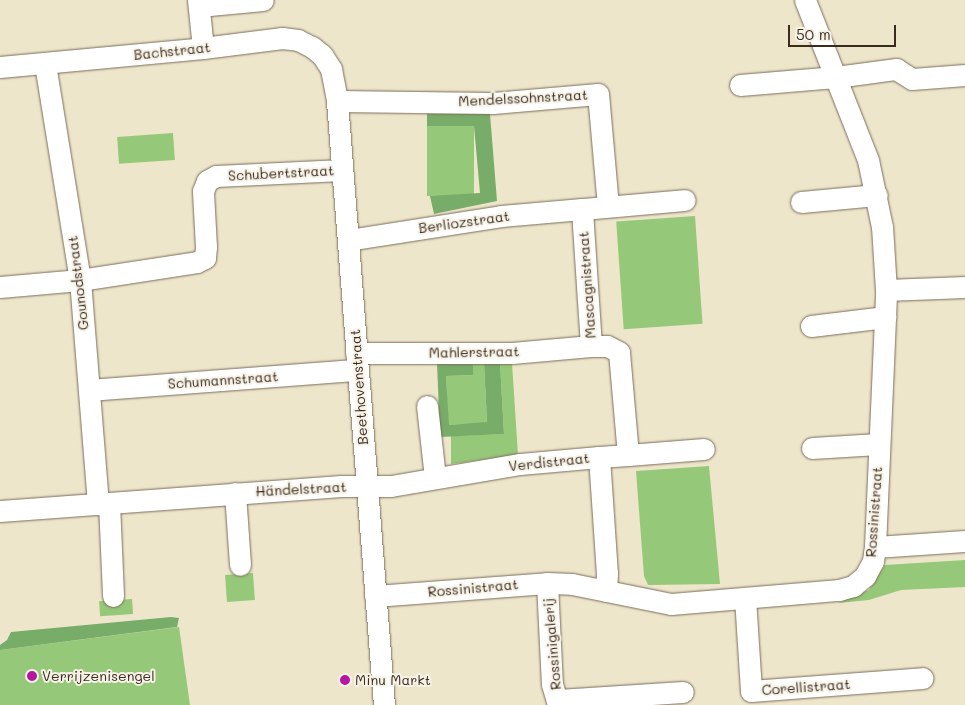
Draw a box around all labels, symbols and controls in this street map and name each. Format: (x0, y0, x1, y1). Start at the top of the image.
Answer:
scale bar (790, 15, 898, 47)
text: 50 m (796, 24, 831, 44)
street label: Bachstraat (133, 39, 211, 63)
street label: Mendelssohnstraat (458, 86, 588, 110)
street label: Schubertstraat (228, 162, 334, 184)
street label: Berliozstraat (417, 207, 511, 237)
street label: Mascagnistraat (575, 231, 599, 339)
street label: Gounodstraat (64, 235, 92, 331)
street label: Beethovenstraat (347, 329, 371, 445)
street label: Mahlerstraat (429, 343, 519, 361)
street label: Schumannstraat (167, 368, 279, 392)
street label: Verdistraat (508, 449, 590, 475)
street label: Rossinistraat (862, 466, 886, 558)
street label: Händelstraat (255, 478, 347, 500)
street label: Rossinistraat (427, 576, 519, 600)
street label: Rossinigalerij (540, 597, 564, 691)
place label: Verrijzenisengel (42, 668, 155, 684)
marker: Verrijzenisengel (26, 670, 38, 682)
place label: Minu Markt (355, 672, 431, 688)
marker: Minu Markt (339, 674, 351, 686)
street label: Corellistraat (761, 676, 851, 698)

